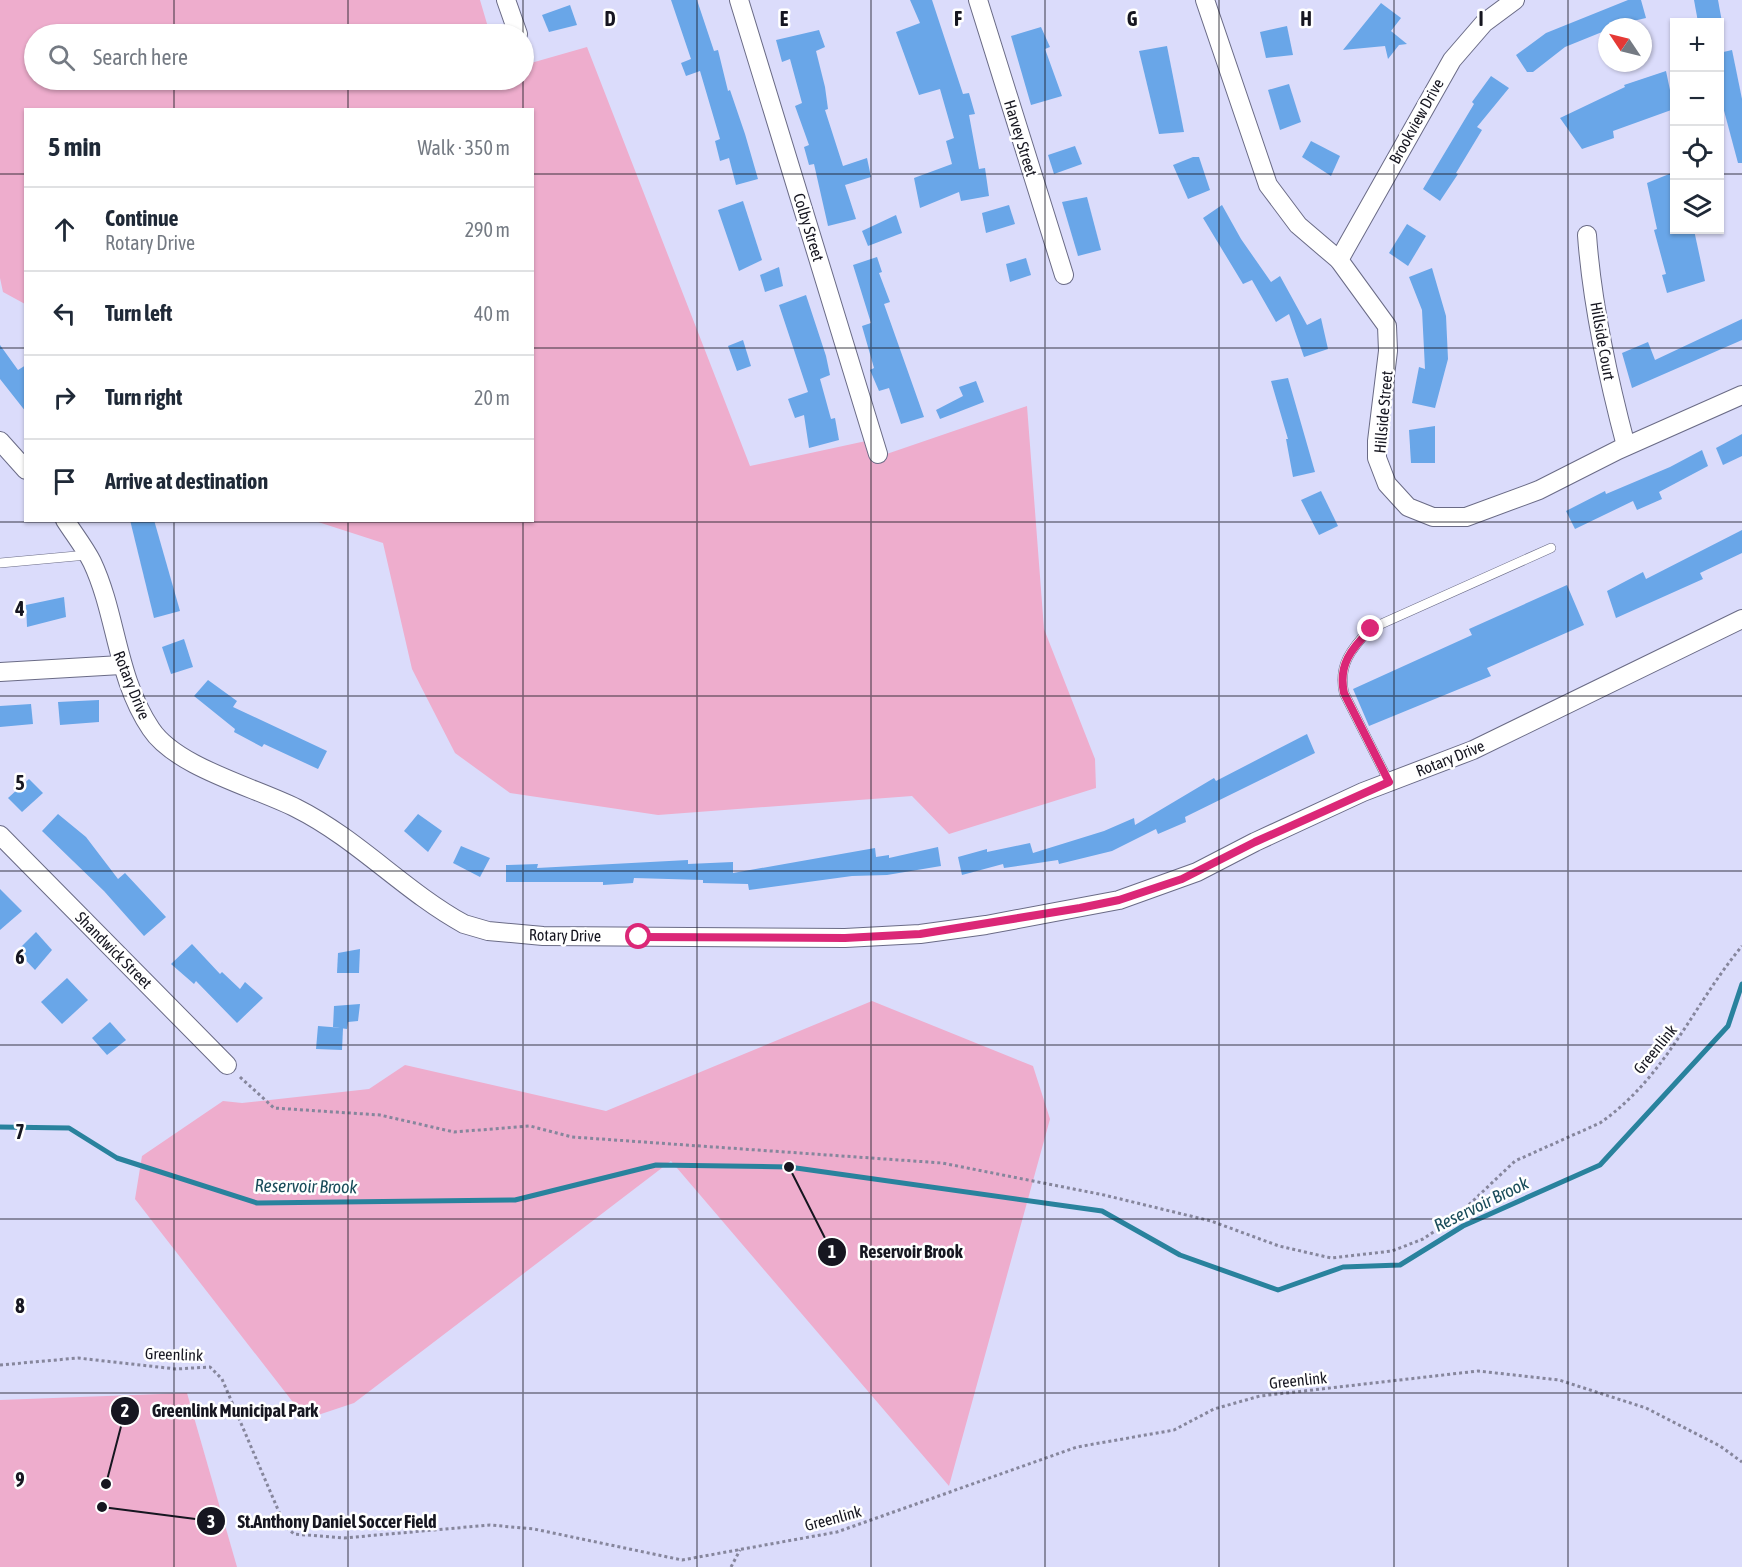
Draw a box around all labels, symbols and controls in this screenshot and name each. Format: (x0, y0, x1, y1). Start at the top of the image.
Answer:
text: D (604, 7, 616, 30)
text: E (780, 7, 789, 30)
text: F (954, 7, 962, 30)
text: G (1127, 7, 1138, 30)
text: H (1300, 7, 1312, 30)
text: I (1478, 7, 1484, 30)
north arrow (1598, 18, 1652, 72)
map controls (1670, 18, 1724, 234)
button: + (1670, 18, 1724, 72)
search box (24, 24, 534, 90)
icon: search (45, 41, 78, 74)
text: Search here (93, 44, 188, 70)
button: − (1670, 72, 1724, 126)
street label: Brookview Drive (1385, 75, 1447, 167)
street label: Harvey Street (1000, 98, 1041, 179)
button: locate (1670, 126, 1724, 180)
text: 5 min (48, 132, 101, 162)
text: Walk · 350 m (418, 136, 510, 159)
button: layers (1670, 180, 1724, 234)
street label: Colby Street (789, 191, 828, 264)
text: Continue (105, 205, 179, 231)
icon: ahead (48, 213, 81, 246)
text: 290 m (465, 218, 510, 241)
text: Rotary Drive (105, 231, 195, 254)
icon: left (48, 297, 81, 330)
text: Turn left (105, 300, 172, 326)
street label: Hillside Court (1587, 300, 1619, 382)
text: 40 m (474, 302, 510, 325)
street label: Hillside Street (1370, 370, 1396, 454)
icon: right (48, 381, 81, 414)
text: Turn right (105, 384, 182, 410)
text: 20 m (474, 386, 510, 409)
icon: arrive (48, 465, 81, 498)
text: Arrive at destination (105, 468, 268, 494)
text: 4 (14, 597, 25, 620)
route end (1357, 615, 1383, 641)
street label: Rotary Drive (109, 648, 154, 722)
street label: Rotary Drive (1413, 736, 1487, 781)
text: 5 (15, 771, 25, 794)
street label: Shandwick Street (72, 908, 156, 992)
route start (625, 923, 651, 949)
street label: Rotary Drive (529, 925, 601, 946)
text: 6 (15, 945, 25, 968)
street label: Greenlink (1630, 1021, 1680, 1077)
text: 7 (15, 1120, 25, 1143)
water label: Reservoir Brook (1430, 1172, 1533, 1236)
water label: Reservoir Brook (254, 1175, 359, 1197)
callout: Reservoir Brook (817, 1234, 975, 1270)
text: 1 (828, 1241, 836, 1262)
text: Reservoir Brook (859, 1241, 964, 1262)
text: 8 (15, 1294, 25, 1317)
street label: Greenlink (145, 1344, 203, 1364)
street label: Greenlink (1268, 1368, 1328, 1392)
callout: Greenlink Municipal Park (110, 1393, 331, 1429)
text: 2 (121, 1400, 129, 1421)
text: Greenlink Municipal Park (152, 1400, 319, 1421)
text: 9 (15, 1468, 25, 1491)
street label: Greenlink (803, 1502, 863, 1534)
callout: St.Anthony Daniel Soccer Field (196, 1503, 449, 1539)
text: 3 (207, 1511, 215, 1532)
text: St.Anthony Daniel Soccer Field (237, 1511, 437, 1532)

